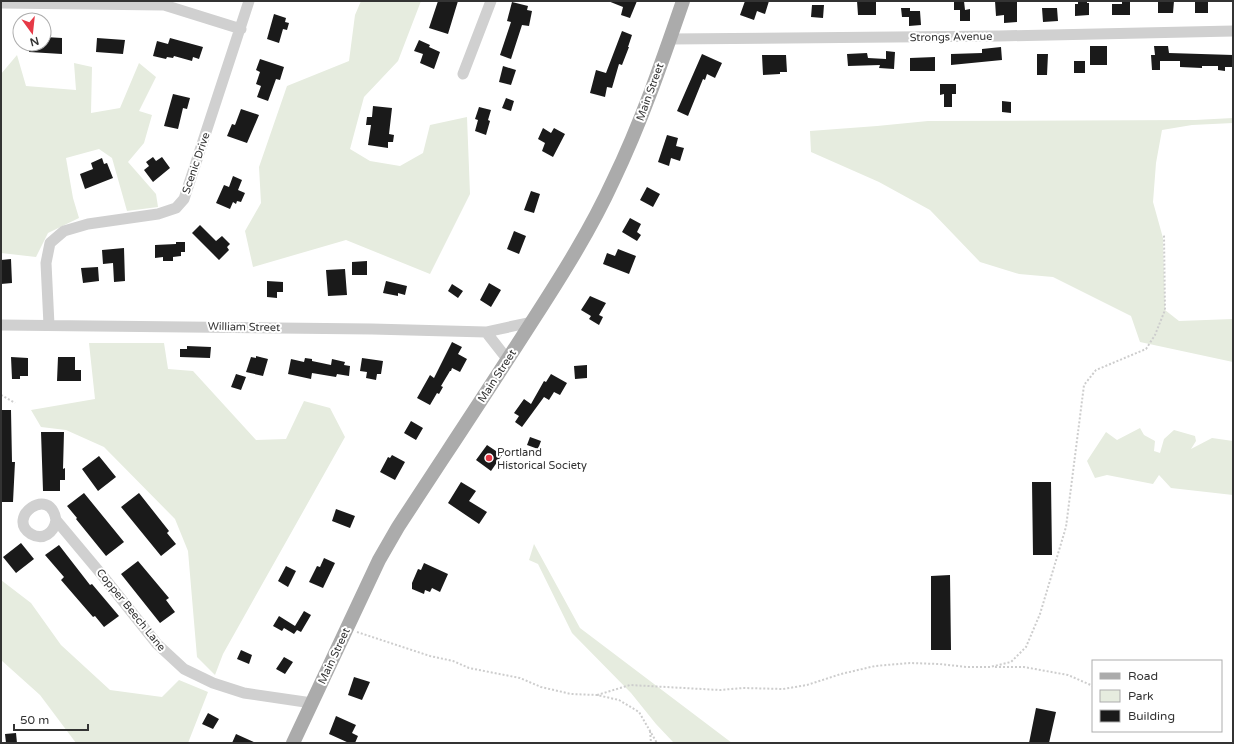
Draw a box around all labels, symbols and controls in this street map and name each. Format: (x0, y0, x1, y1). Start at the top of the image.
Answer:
north arrow (12, 12, 52, 52)
street label: Strongs Avenue (910, 30, 992, 44)
text: N (29, 34, 40, 49)
street label: Main Street (634, 61, 666, 123)
street label: Scenic Drive (179, 131, 213, 195)
street label: William Street (208, 320, 280, 334)
street label: Main Street (475, 347, 519, 405)
place label: Portland Historical Society (497, 446, 587, 472)
marker: Portland Historical Society (484, 453, 494, 463)
street label: Copper Beech Lane (94, 566, 168, 654)
street label: Main Street (315, 626, 353, 686)
legend (1092, 660, 1222, 732)
text: Road (1128, 669, 1158, 683)
text: Park (1128, 689, 1154, 703)
scale bar (14, 706, 88, 732)
text: Building (1128, 709, 1175, 723)
text: 50 m (20, 713, 49, 727)

